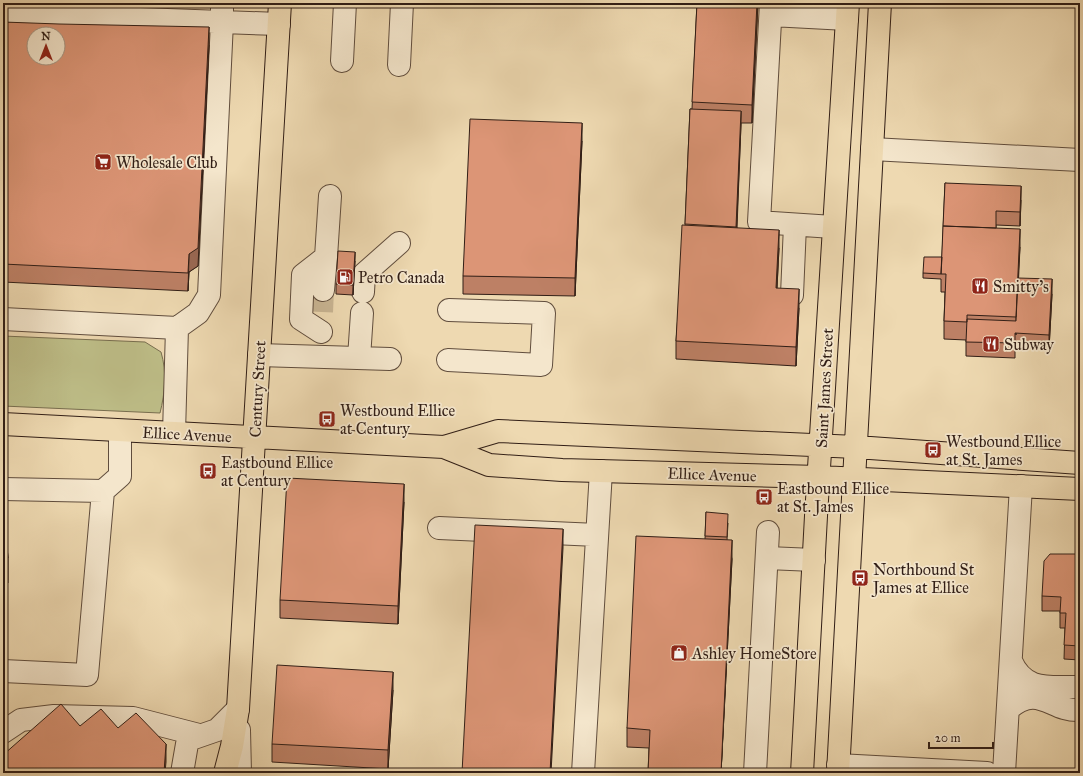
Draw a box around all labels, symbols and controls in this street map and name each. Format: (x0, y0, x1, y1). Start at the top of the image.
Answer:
north arrow (26, 26, 66, 66)
text: N (41, 30, 51, 43)
supermarket icon: Wholesale Club (93, 152, 113, 172)
place label: Wholesale Club (116, 153, 218, 172)
fuel station icon: Petro Canada (335, 267, 355, 287)
place label: Petro Canada (358, 268, 445, 287)
restaurant icon: Smitty's (970, 276, 990, 296)
place label: Smitty's (993, 277, 1049, 296)
street label: Saint James Street (812, 327, 838, 448)
restaurant icon: Subway (981, 334, 1001, 354)
place label: Subway (1004, 335, 1054, 354)
street label: Century Street (245, 340, 270, 438)
place label: Westbound Ellice at Century (340, 401, 456, 438)
bus stop icon: Westbound Ellice at Century (317, 409, 337, 429)
street label: Ellice Avenue (142, 423, 232, 446)
place label: Westbound Ellice at St. James (946, 432, 1062, 470)
bus stop icon: Westbound Ellice at St. James (923, 440, 943, 460)
place label: Eastbound Ellice at Century (221, 453, 334, 490)
bus stop icon: Eastbound Ellice at Century (198, 461, 218, 481)
street label: Ellice Avenue (667, 463, 757, 486)
place label: Eastbound Ellice at St. James (777, 479, 890, 517)
bus stop icon: Eastbound Ellice at St. James (754, 487, 774, 507)
place label: Northbound St James at Ellice (871, 560, 975, 598)
bus stop icon: Northbound St James at Ellice (850, 568, 870, 588)
shop icon: Ashley HomeStore (669, 643, 689, 663)
place label: Ashley HomeStore (691, 644, 817, 663)
scale bar (929, 724, 993, 750)
text: 20 m (935, 731, 961, 745)

